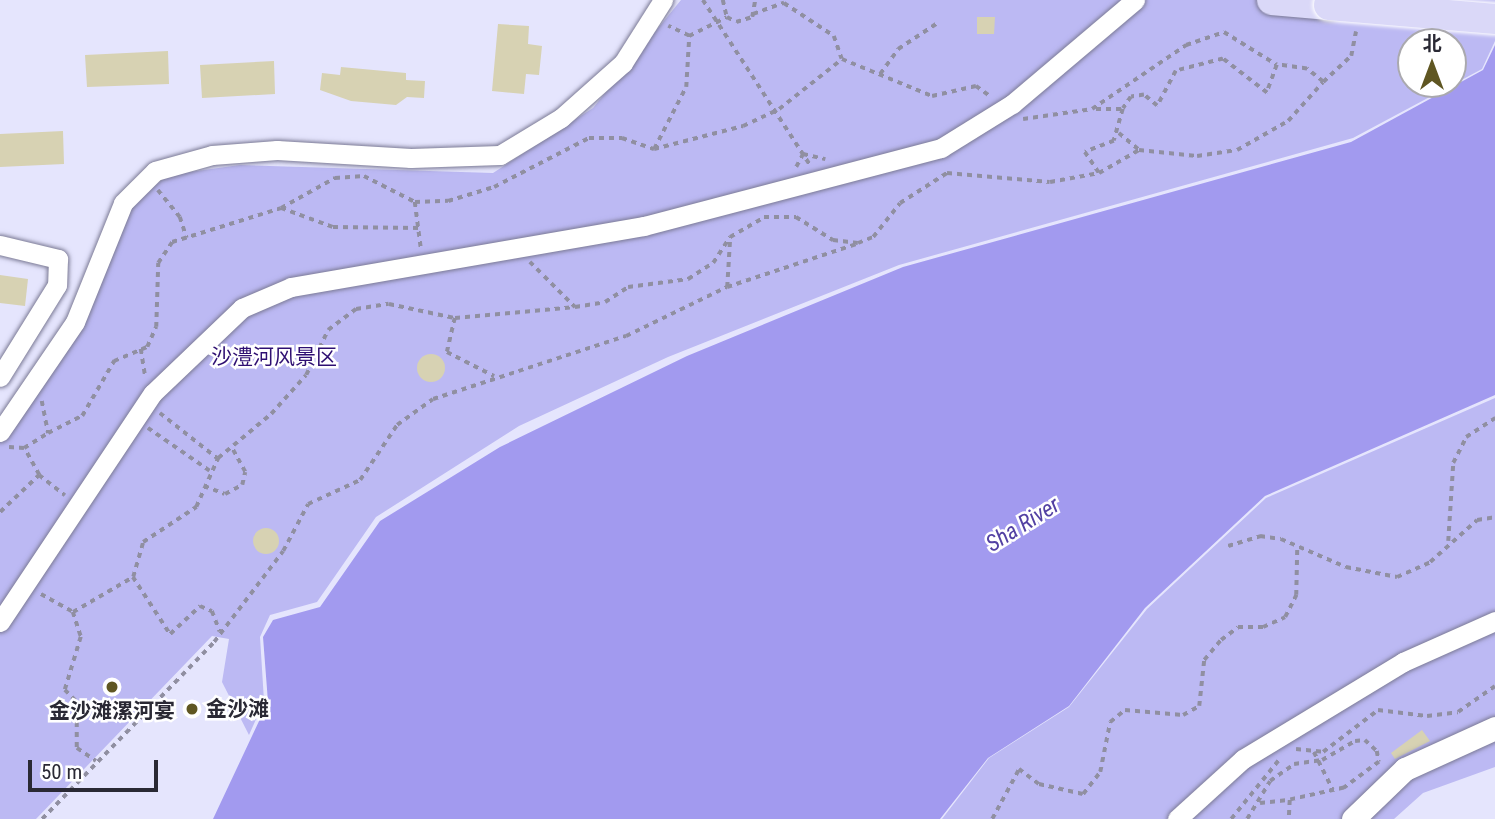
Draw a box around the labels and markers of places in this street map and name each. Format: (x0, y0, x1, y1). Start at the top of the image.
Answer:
marker: 金沙滩漯河宴 (104, 679, 120, 695)
place label: 金沙滩 (206, 696, 269, 722)
place label: 金沙滩漯河宴 (49, 698, 175, 724)
marker: 金沙滩 (184, 701, 200, 717)

